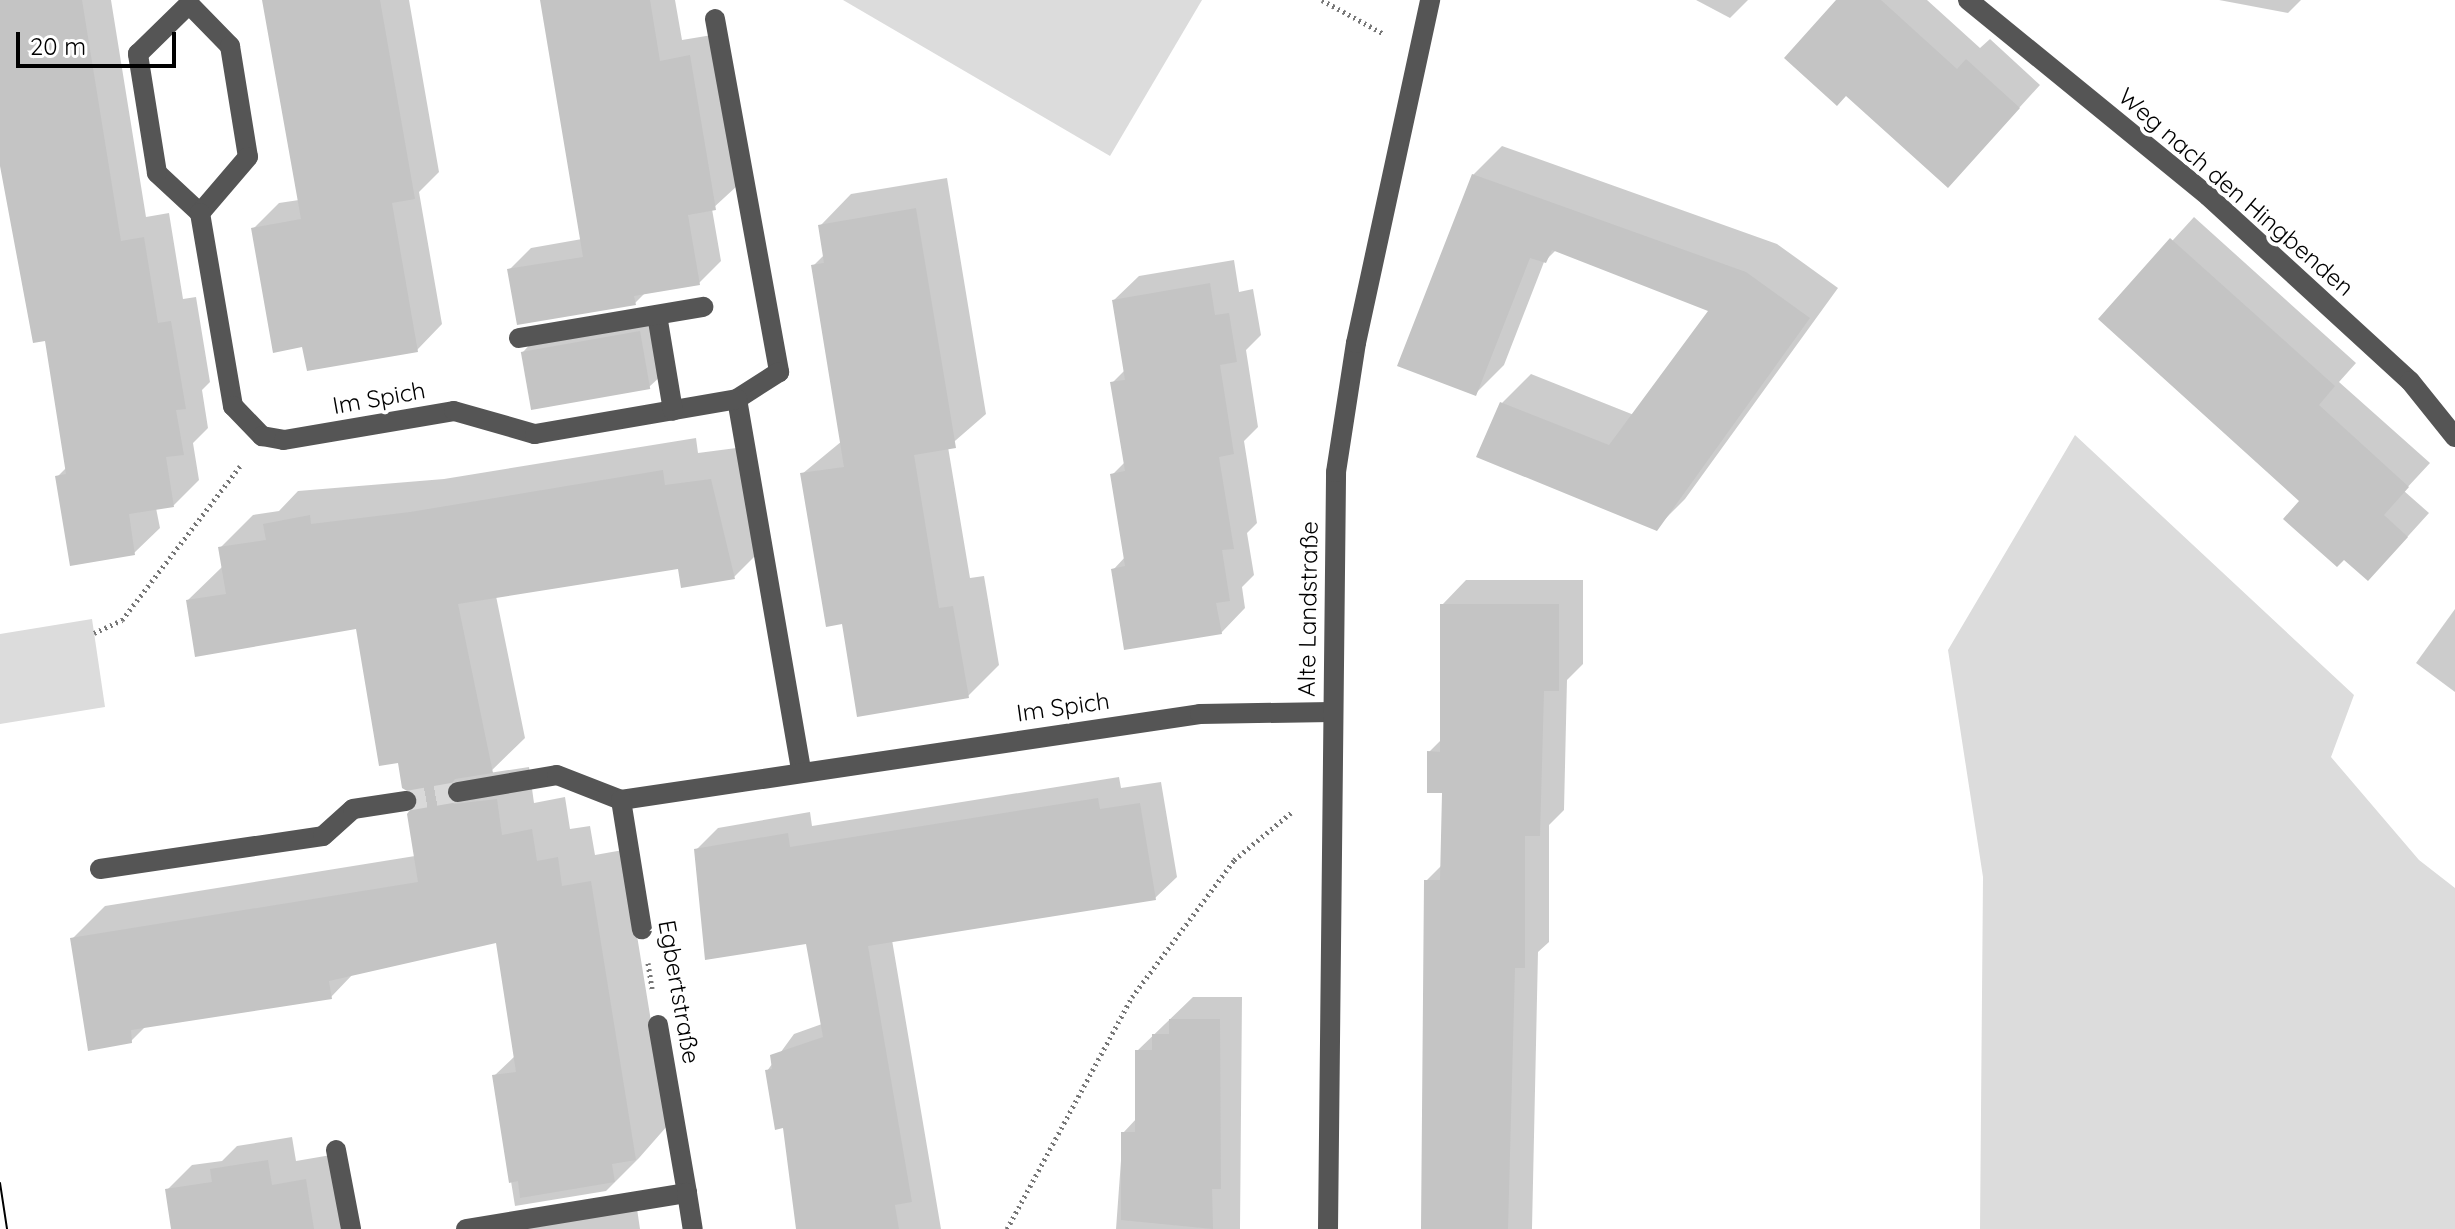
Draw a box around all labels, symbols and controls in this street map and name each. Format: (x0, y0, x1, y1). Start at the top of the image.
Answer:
scale bar (20, 16, 180, 66)
text: 20 m (30, 31, 86, 61)
street label: Weg nach den Hingbenden (2112, 82, 2360, 302)
street label: Im Spich (330, 376, 428, 420)
street label: Alte Landstraße (1292, 521, 1324, 697)
street label: Im Spich (1015, 686, 1111, 728)
street label: Egbertstraße (652, 918, 706, 1066)

